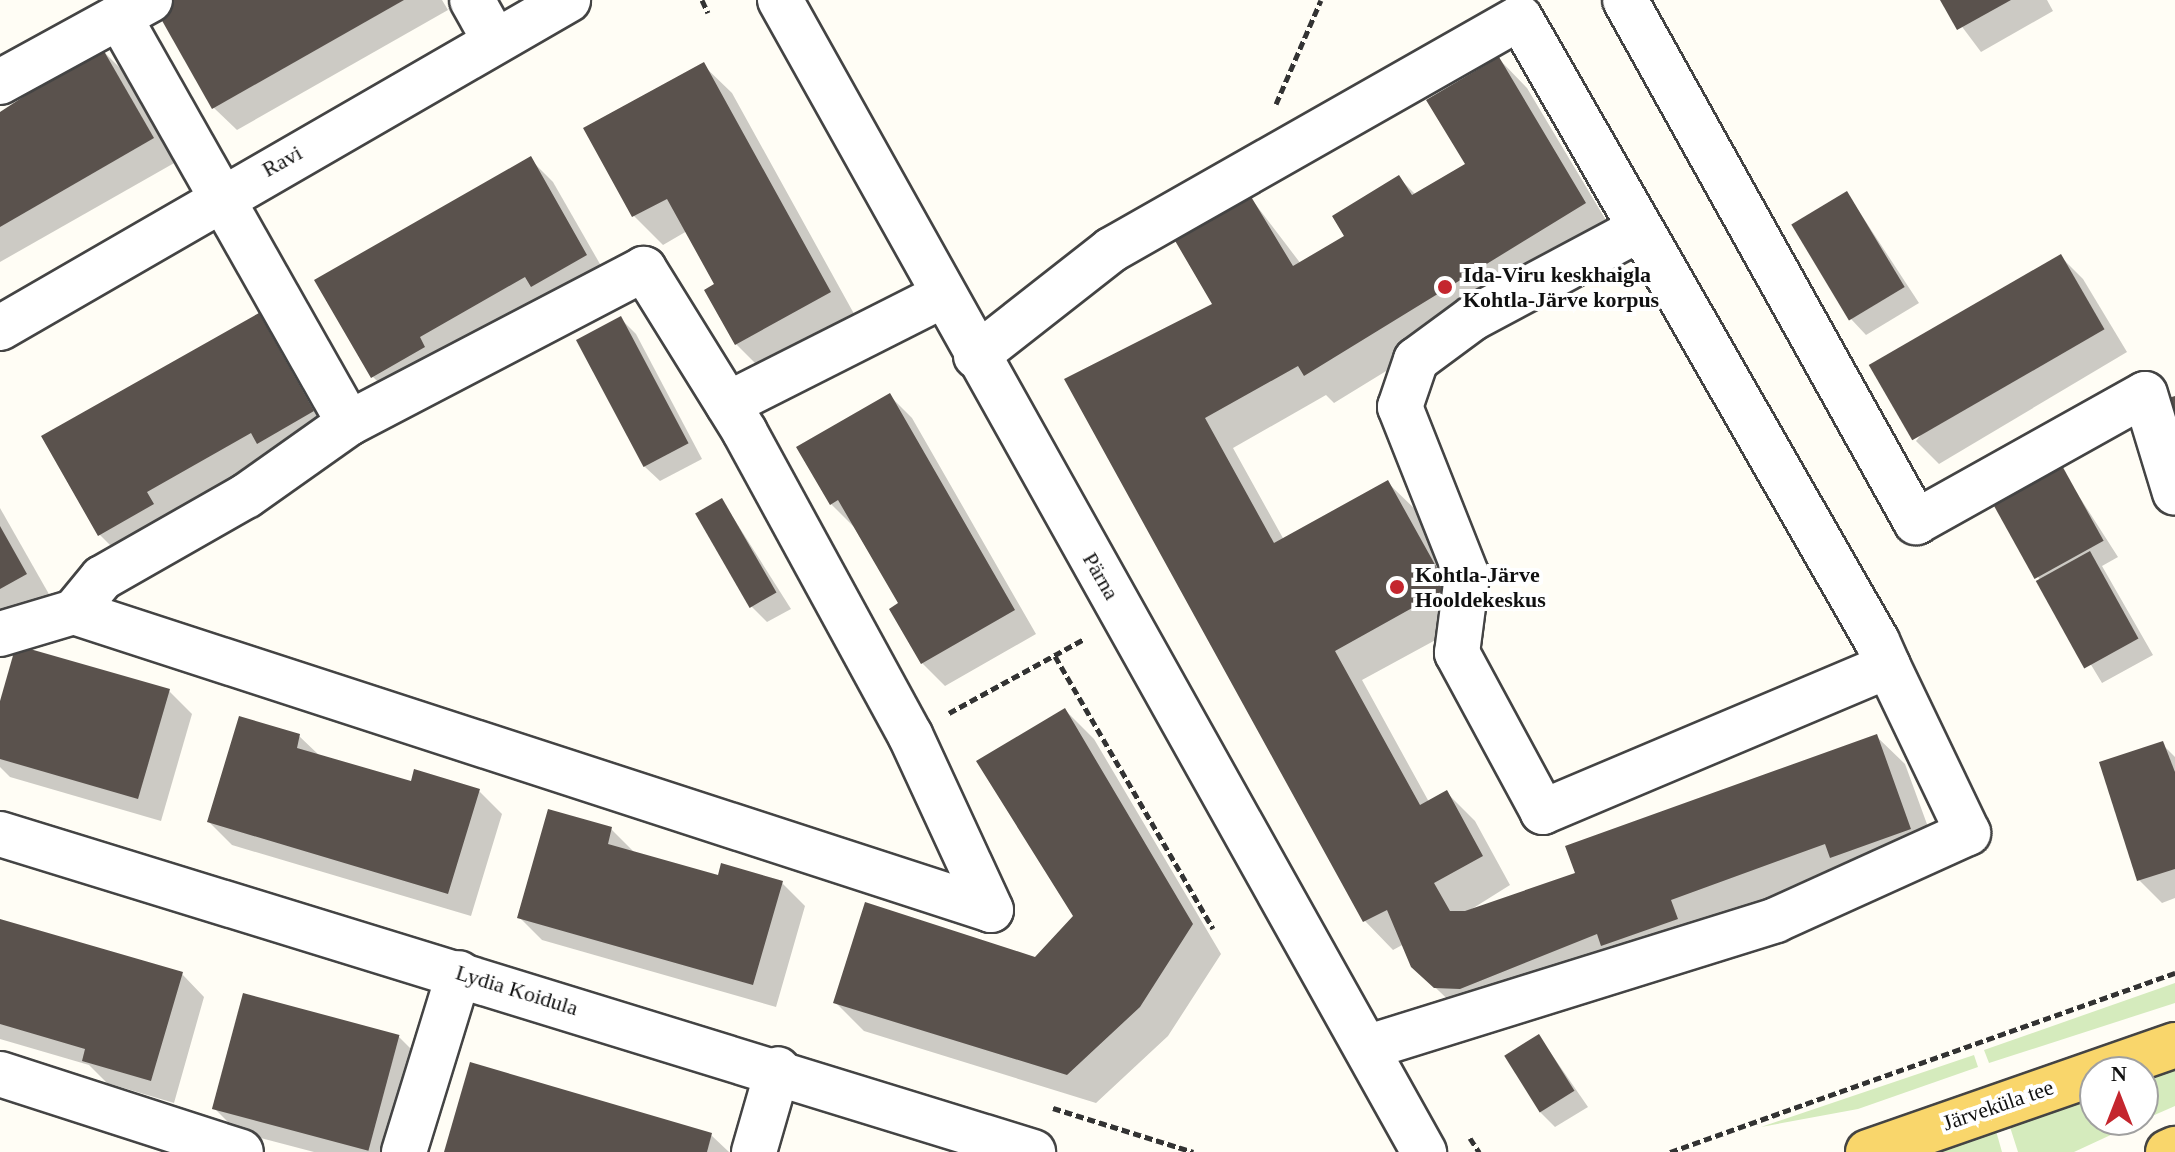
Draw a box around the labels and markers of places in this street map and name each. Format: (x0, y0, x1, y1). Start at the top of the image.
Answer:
place label: Ida-Viru keskhaigla Kohtla-Järve korpus (1463, 261, 1659, 312)
marker: Ida-Viru keskhaigla Kohtla-Järve korpus (1434, 276, 1456, 298)
place label: Kohtla-Järve Hooldekeskus (1415, 561, 1546, 612)
marker: Kohtla-Järve Hooldekeskus (1386, 576, 1408, 598)

